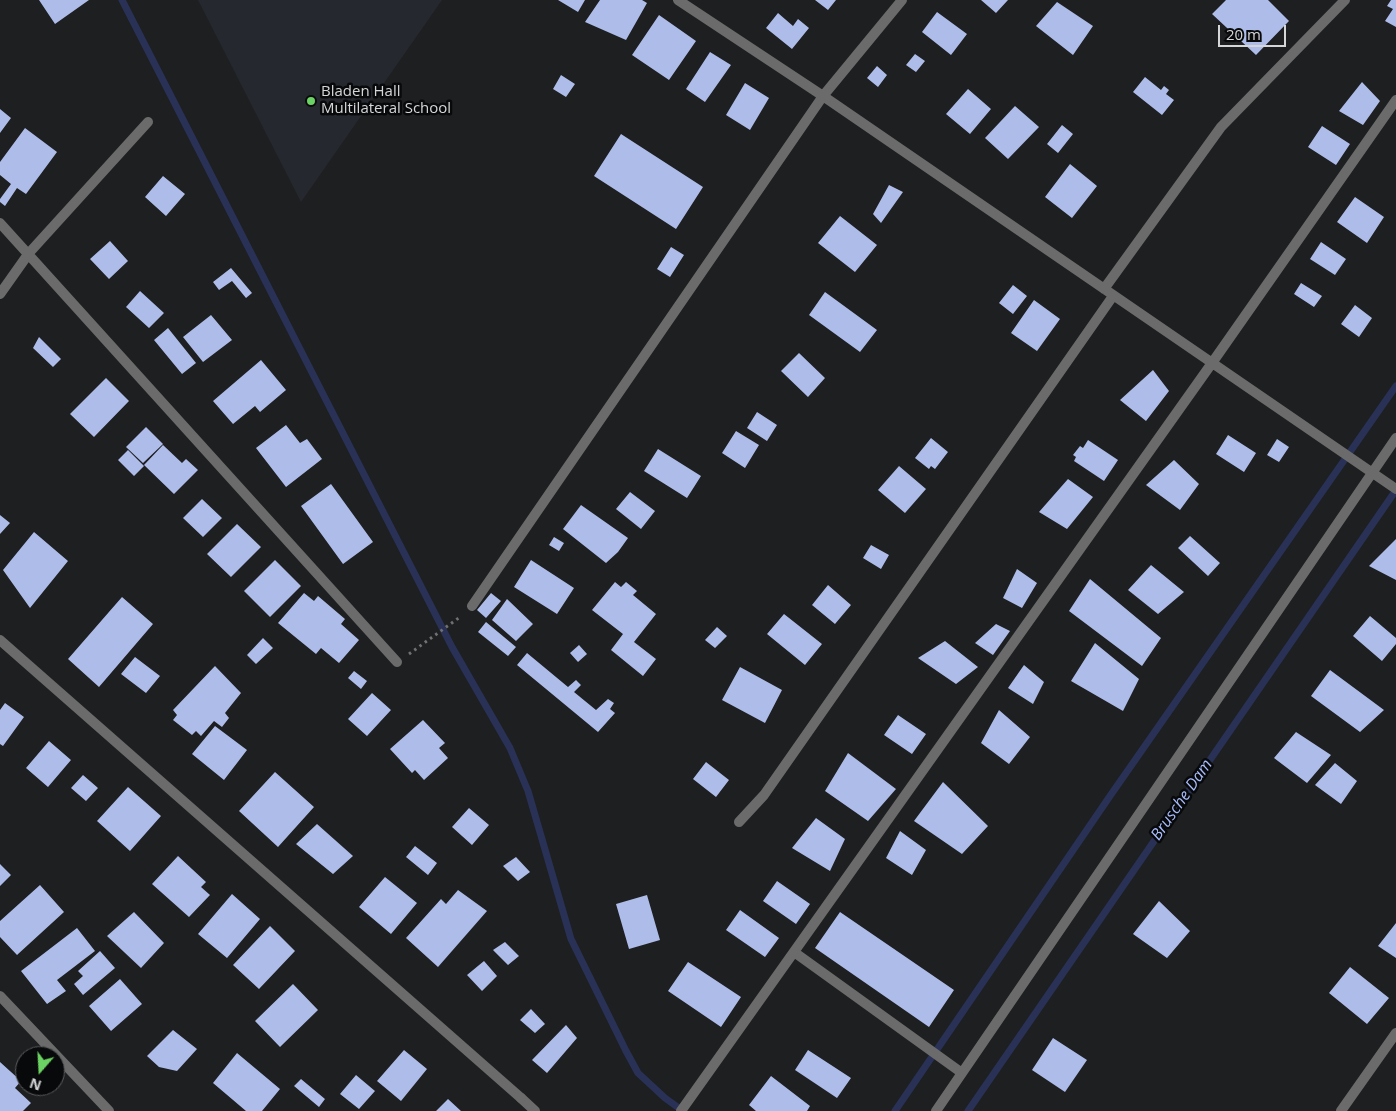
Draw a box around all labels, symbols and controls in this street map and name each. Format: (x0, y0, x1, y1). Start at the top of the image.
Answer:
scale bar (1221, 15, 1288, 47)
text: 20 m (1226, 24, 1261, 44)
place label: Bladen Hall Multilateral School (321, 83, 451, 118)
marker: Bladen Hall Multilateral School (305, 95, 317, 107)
water label: Brusche Dam (1147, 756, 1217, 844)
north arrow (15, 1046, 65, 1096)
text: N (27, 1074, 44, 1096)

